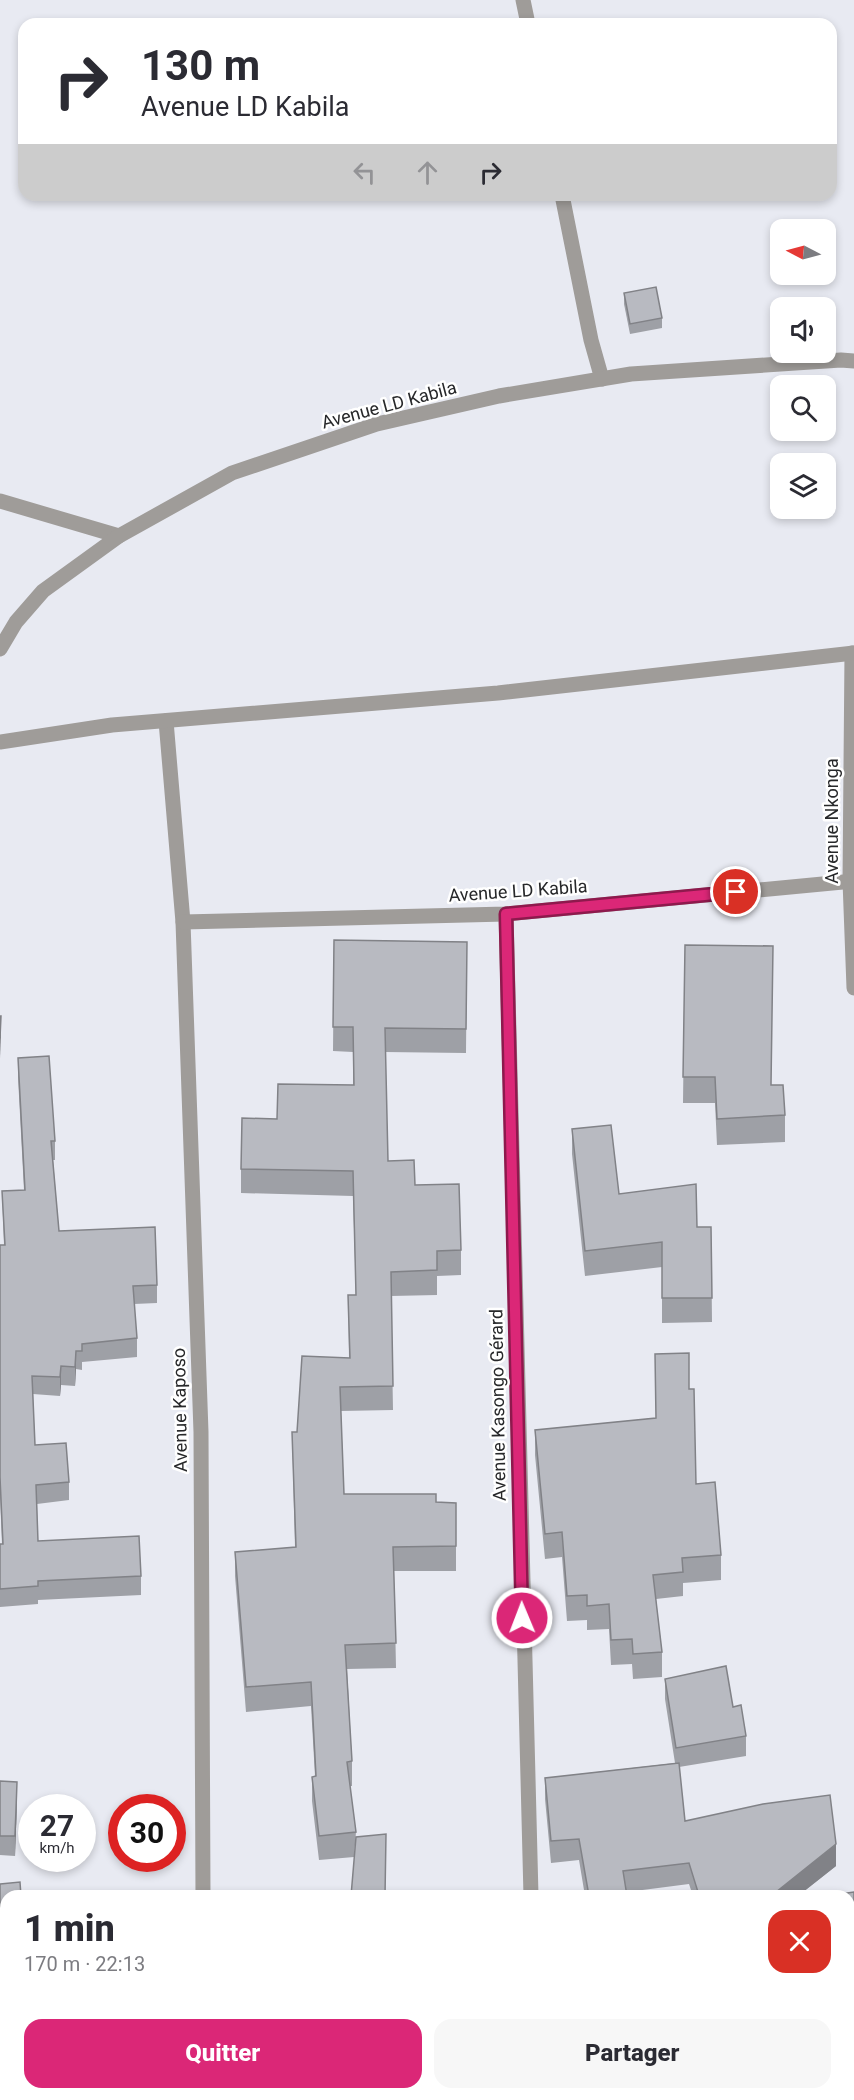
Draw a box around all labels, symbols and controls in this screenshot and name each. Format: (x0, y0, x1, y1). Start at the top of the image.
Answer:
text: 130 m (141, 41, 260, 90)
icon: right (42, 42, 120, 120)
text: Avenue LD Kabila (141, 91, 350, 123)
icon: left (348, 156, 381, 189)
icon: ahead (411, 156, 444, 189)
icon: right (474, 156, 507, 189)
north arrow (770, 219, 836, 285)
map controls (770, 219, 836, 519)
button: sound (770, 297, 836, 363)
button: search (770, 375, 836, 441)
street label: Avenue LD Kabila (319, 376, 459, 433)
button: layers (770, 453, 836, 519)
street label: Avenue Nkonga (821, 758, 842, 884)
pin (710, 866, 761, 917)
street label: Avenue LD Kabila (448, 875, 588, 906)
icon: arrive (719, 875, 752, 908)
street label: Avenue Kasongo Gérard (485, 1309, 510, 1501)
street label: Avenue Kaposo (168, 1348, 191, 1472)
position arrow (490, 1586, 554, 1650)
speed limit sign: 30 (108, 1794, 186, 1872)
text: 27 (40, 1808, 74, 1843)
text: km/h (39, 1839, 75, 1857)
text: 1 min (24, 1908, 115, 1950)
button: close (768, 1910, 831, 1973)
text: 170 m · 22:13 (24, 1952, 145, 1976)
button: Quitter (24, 2019, 422, 2088)
button: Partager (434, 2019, 831, 2088)

